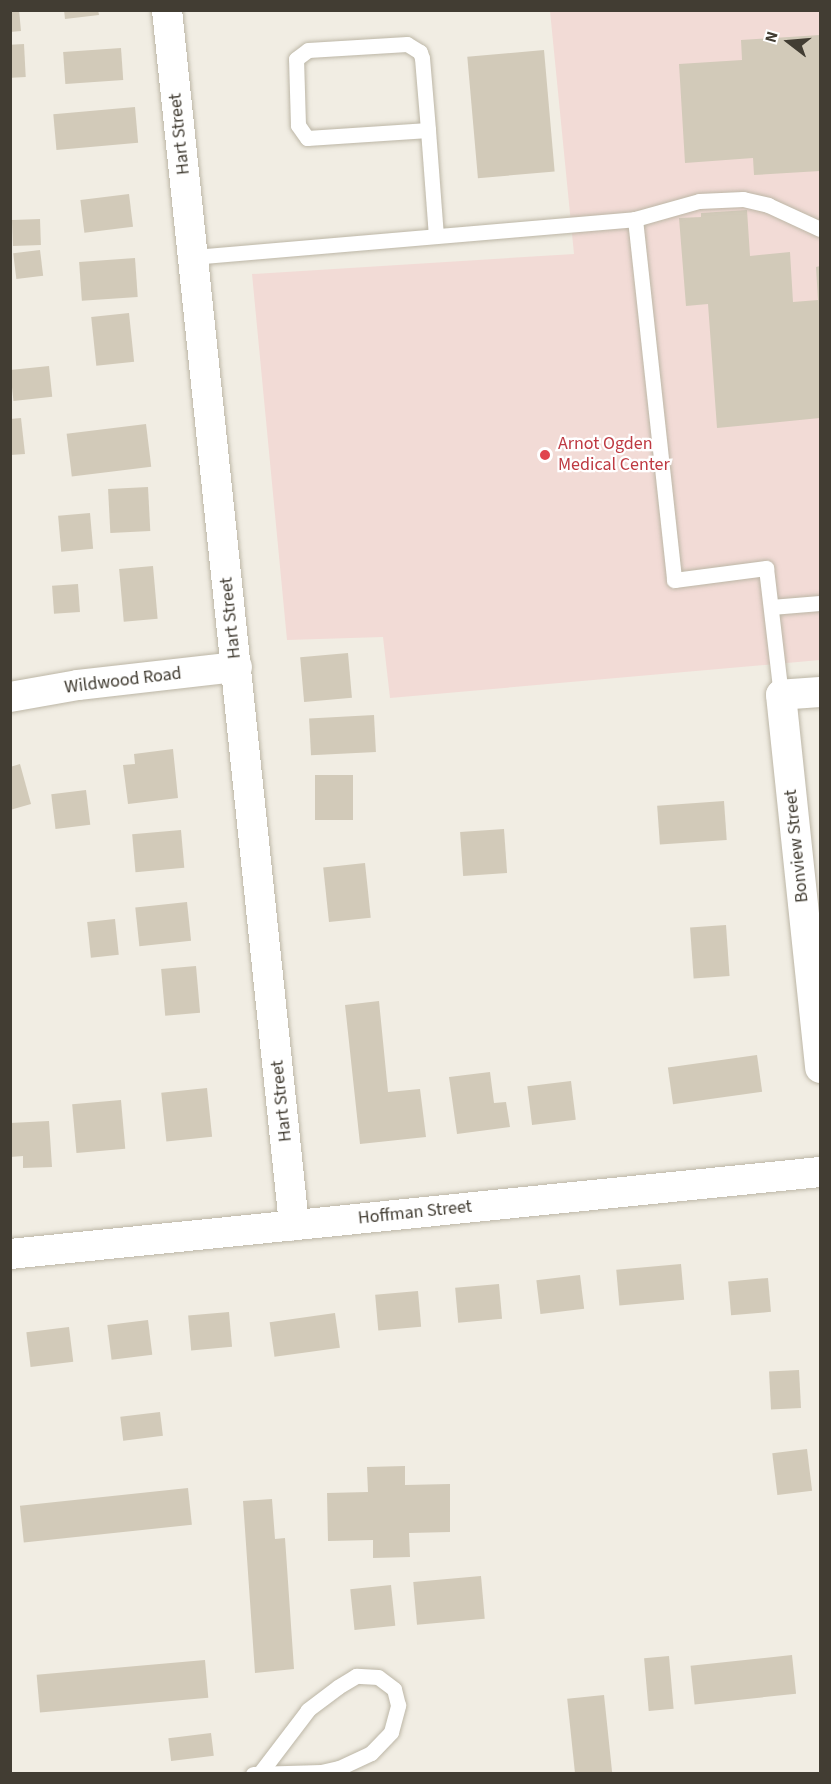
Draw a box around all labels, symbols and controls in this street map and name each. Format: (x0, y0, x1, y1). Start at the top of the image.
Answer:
north arrow (759, 12, 819, 72)
text: N (760, 29, 784, 45)
street label: Hart Street (165, 92, 195, 176)
place label: Arnot Ogden Medical Center (558, 434, 670, 476)
marker: Arnot Ogden Medical Center (536, 446, 554, 464)
street label: Hart Street (216, 576, 246, 660)
street label: Wildwood Road (63, 663, 183, 699)
street label: Bonview Street (780, 788, 814, 904)
street label: Hart Street (267, 1059, 297, 1143)
street label: Hoffman Street (357, 1196, 473, 1230)

